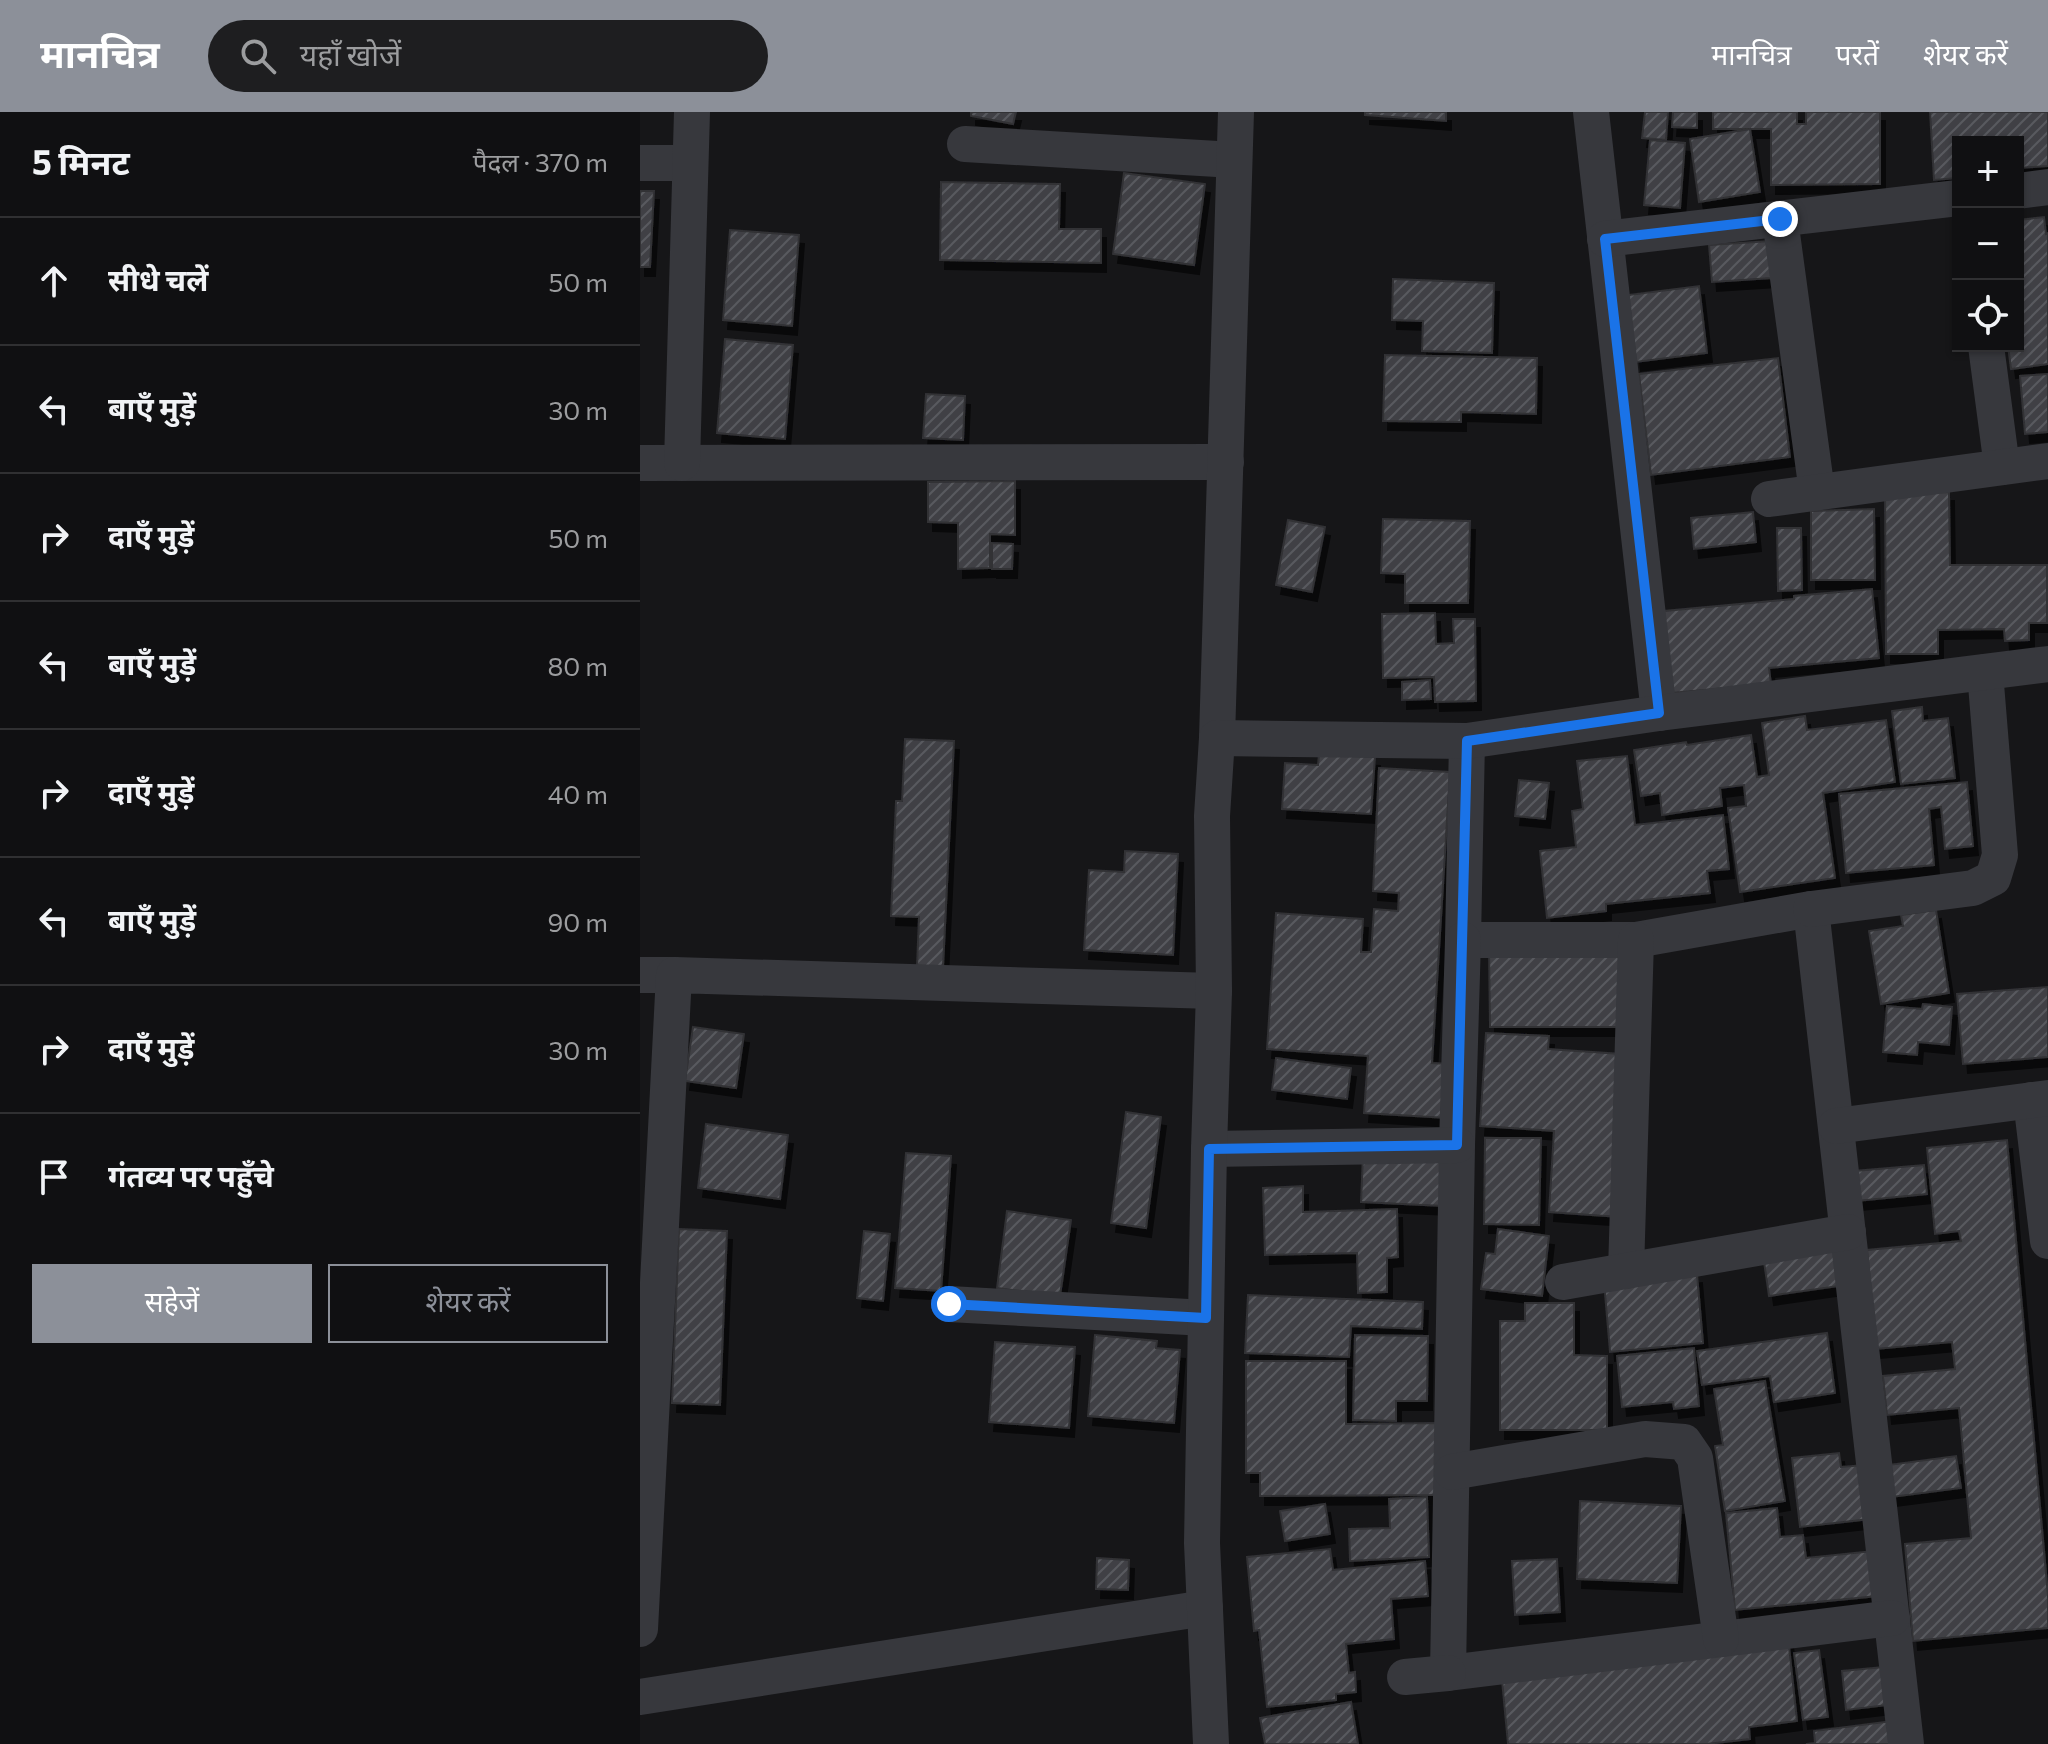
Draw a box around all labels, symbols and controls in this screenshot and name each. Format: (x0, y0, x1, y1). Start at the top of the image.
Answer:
search box (208, 20, 768, 92)
text: मानचित्र (40, 29, 160, 76)
icon: search (236, 34, 280, 78)
text: यहाँ खोजें (300, 35, 401, 72)
text: मानचित्र (1712, 37, 1792, 71)
text: परतें (1836, 37, 1879, 71)
text: शेयर करें (1923, 37, 2008, 71)
map controls (1952, 136, 2024, 352)
button: + (1952, 136, 2024, 208)
text: 5 मिनट (32, 140, 130, 182)
text: पैदल · 370 m (473, 146, 608, 177)
route end (1762, 201, 1798, 237)
button: − (1952, 208, 2024, 280)
icon: ahead (32, 259, 76, 303)
text: सीधे चलें (108, 260, 208, 297)
text: 50 m (548, 266, 608, 297)
button: locate (1952, 280, 2024, 352)
icon: left (32, 387, 76, 431)
text: बाएँ मुड़ें (108, 388, 196, 425)
text: 30 m (549, 394, 608, 425)
icon: right (32, 515, 76, 559)
text: दाएँ मुड़ें (108, 516, 194, 553)
text: 50 m (548, 522, 608, 553)
icon: left (32, 643, 76, 687)
text: बाएँ मुड़ें (108, 644, 196, 681)
text: 80 m (548, 650, 608, 681)
icon: right (32, 771, 76, 815)
text: दाएँ मुड़ें (108, 772, 194, 809)
text: 40 m (548, 778, 608, 809)
icon: left (32, 899, 76, 943)
text: बाएँ मुड़ें (108, 900, 196, 937)
text: 90 m (548, 906, 608, 937)
icon: right (32, 1027, 76, 1071)
text: दाएँ मुड़ें (108, 1028, 194, 1065)
text: 30 m (549, 1034, 608, 1065)
icon: arrive (32, 1155, 76, 1199)
text: गंतव्य पर पहुँचे (108, 1156, 274, 1193)
button: सहेजें (32, 1264, 312, 1343)
button: शेयर करें (328, 1264, 608, 1343)
route start (931, 1286, 967, 1322)

